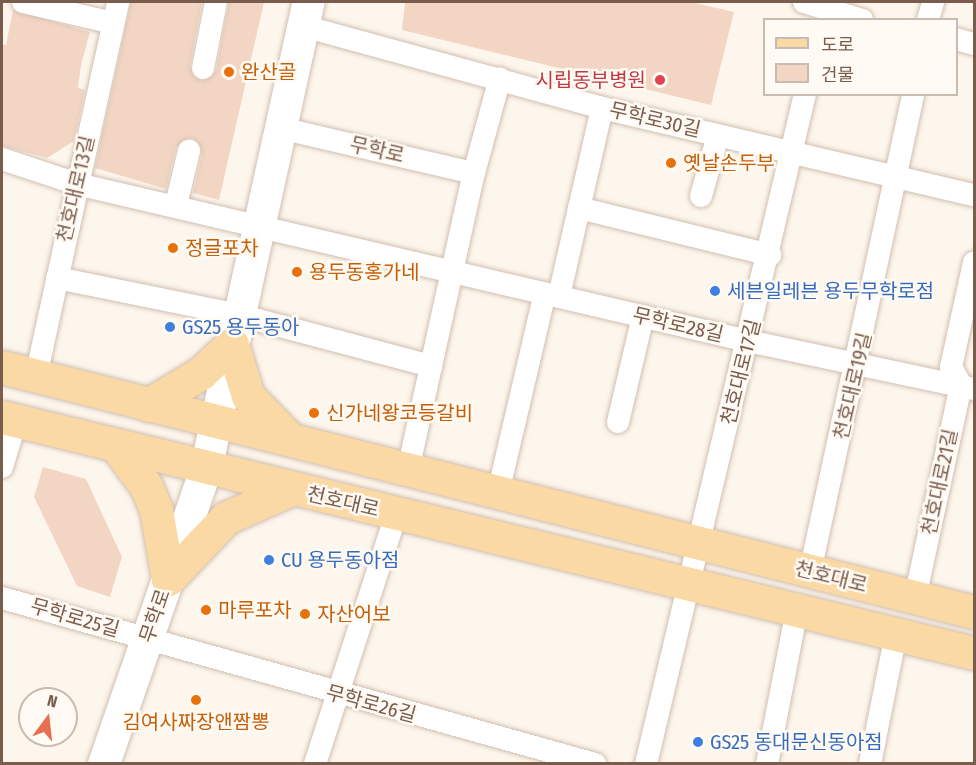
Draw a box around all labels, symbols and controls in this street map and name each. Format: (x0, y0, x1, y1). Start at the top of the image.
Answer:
legend (763, 18, 958, 96)
text: 도로 (821, 34, 854, 56)
place label: 완산골 (241, 60, 296, 84)
text: 건물 (821, 64, 854, 86)
marker: 완산골 (222, 65, 236, 79)
place label: 시립동부병원 (536, 68, 646, 92)
marker: 시립동부병원 (651, 71, 669, 89)
street label: 무학로30길 (607, 98, 703, 142)
street label: 무학로 (347, 132, 407, 168)
street label: 천호대로13길 (52, 133, 100, 245)
place label: 옛날손두부 (683, 151, 775, 175)
marker: 옛날손두부 (664, 156, 678, 170)
place label: 정글포차 (185, 236, 259, 260)
marker: 정글포차 (166, 241, 180, 255)
place label: 용두동홍가네 (309, 260, 419, 284)
marker: 용두동홍가네 (290, 265, 304, 279)
place label: 세븐일레븐 용두무학로점 (727, 279, 934, 303)
marker: 세븐일레븐 용두무학로점 (708, 284, 722, 298)
street label: 무학로28길 (630, 303, 726, 347)
place label: GS25 용두동아 (182, 315, 299, 339)
street label: 천호대로17길 (716, 317, 766, 427)
marker: GS25 용두동아 (163, 320, 177, 334)
street label: 천호대로19길 (829, 330, 877, 442)
place label: 신가네왕코등갈비 (326, 401, 473, 425)
marker: 신가네왕코등갈비 (307, 406, 321, 420)
street label: 천호대로21길 (917, 427, 963, 537)
street label: 천호대로 (304, 482, 382, 522)
place label: CU 용두동아점 (281, 548, 399, 572)
marker: CU 용두동아점 (262, 553, 276, 567)
street label: 천호대로 (792, 556, 870, 598)
street label: 무학로 (135, 586, 175, 646)
street label: 무학로25길 (28, 594, 122, 642)
place label: 마루포차 (218, 598, 292, 622)
place label: 자산어보 (317, 602, 391, 626)
marker: 마루포차 (199, 603, 213, 617)
marker: 자산어보 (298, 607, 312, 621)
street label: 무학로26길 (323, 680, 419, 728)
north arrow (18, 687, 78, 747)
text: N (45, 691, 59, 711)
marker: 김여사짜장앤짬뽕 (189, 693, 203, 707)
place label: 김여사짜장앤짬뽕 (122, 710, 270, 734)
place label: GS25 동대문신동아점 (710, 730, 883, 754)
marker: GS25 동대문신동아점 (691, 735, 705, 749)

